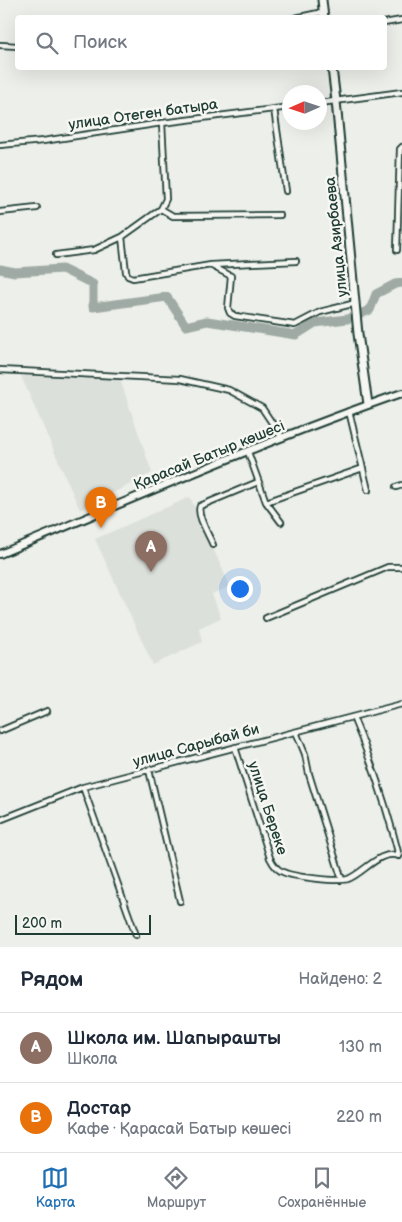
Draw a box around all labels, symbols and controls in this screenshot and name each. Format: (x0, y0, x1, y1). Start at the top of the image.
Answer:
search box (15, 15, 387, 70)
icon: search (33, 29, 61, 57)
text: Поиск (73, 31, 127, 54)
north arrow (282, 85, 327, 130)
street label: улица Отеген батыра (67, 95, 219, 134)
street label: улица Азирбаева (321, 176, 352, 298)
street label: Қарасай Батыр көшесі (131, 416, 287, 494)
pin: B (85, 487, 117, 528)
pin: A (135, 531, 167, 572)
your location (227, 576, 253, 602)
street label: улица Сарыбай би (131, 719, 261, 771)
street label: улица Береке (243, 759, 292, 857)
scale bar (15, 912, 151, 935)
text: 200 m (22, 915, 62, 932)
text: Рядом (20, 967, 83, 992)
text: Найдено: 2 (298, 970, 382, 989)
text: Школа им. Шапырашты (67, 1027, 281, 1050)
text: A (31, 1038, 41, 1057)
text: 130 m (339, 1038, 382, 1057)
text: Школа (67, 1050, 117, 1069)
text: Достар (67, 1097, 131, 1120)
text: B (30, 1108, 42, 1127)
text: 220 m (336, 1108, 382, 1127)
text: Кафе · Қарасай Батыр көшесі (67, 1120, 291, 1139)
tab: Карта (36, 1164, 75, 1211)
tab: Маршрут (147, 1164, 206, 1211)
tab: Сохранённые (278, 1164, 366, 1211)

